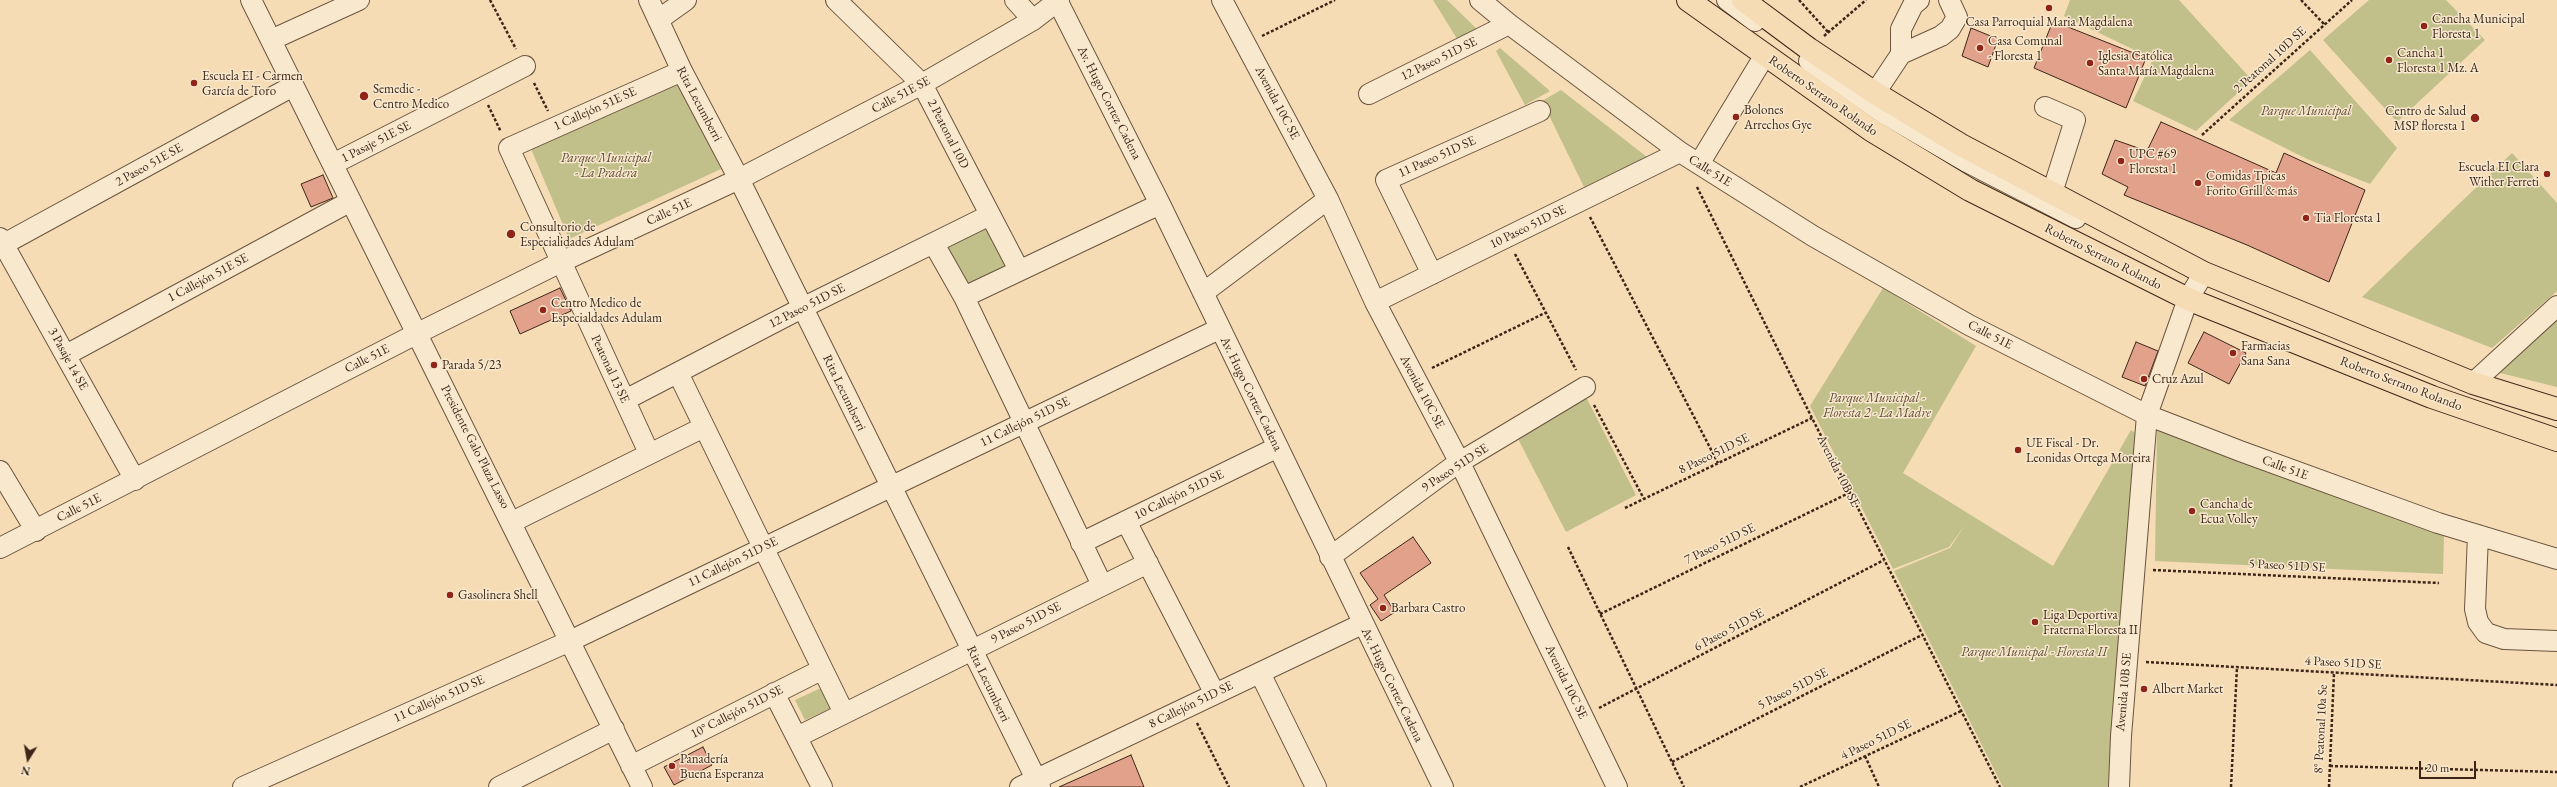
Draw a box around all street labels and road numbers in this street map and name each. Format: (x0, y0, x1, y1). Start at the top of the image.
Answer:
street label: 2 Peatonal 10D SE (2231, 23, 2309, 97)
street label: 12 Paseo 51D SE (1398, 34, 1480, 84)
street label: Av. Hugo Cortez Cadena (1074, 44, 1144, 162)
street label: Roberto Serrano Rolando (1765, 52, 1881, 140)
street label: Rita Lecumberri (673, 64, 725, 144)
street label: Avenida 10C SE (1251, 64, 1303, 142)
street label: Calle 51E SE (869, 73, 933, 117)
street label: 1 Callejón 51E SE (551, 84, 639, 134)
street label: 2 Peatonal 10D (924, 97, 972, 171)
street label: 1 Pasaje 51E SE (339, 118, 413, 166)
street label: 11 Paseo 51D SE (1396, 133, 1478, 181)
street label: 2 Paseo 51E SE (113, 140, 185, 190)
street label: Calle 51E (1685, 152, 1735, 190)
street label: Calle 51E (644, 195, 694, 229)
street label: 10 Paseo 51D SE (1487, 202, 1569, 252)
street label: Roberto Serrano Rolando (2042, 221, 2164, 293)
street label: 1 Callejón 51E SE (165, 250, 251, 306)
street label: 12 Paseo 51D SE (766, 280, 848, 332)
street label: Calle 51E (1965, 317, 2015, 353)
street label: 3 Pasaje 14 SE (44, 325, 92, 393)
street label: Peatonal 13 SE (587, 332, 633, 406)
street label: Av. Hugo Cortez Cadena (1217, 334, 1285, 454)
street label: Calle 51E (342, 341, 392, 377)
street label: Rita Lecumberri (819, 352, 869, 434)
street label: Avenida 10C SE (1396, 353, 1448, 431)
street label: Roberto Serrano Rolando (2338, 354, 2464, 414)
street label: Presidente Galo Plaza Lasso (437, 383, 513, 511)
street label: 11 Callejón 51D SE (978, 394, 1072, 450)
street label: 8 Paseo 51D SE (1676, 430, 1752, 478)
street label: Avenida 10B SE (1813, 432, 1863, 510)
street label: 9 Paseo 51D SE (1418, 440, 1492, 496)
street label: Calle 51E (2260, 452, 2310, 484)
street label: 10 Callejón 51D SE (1132, 467, 1226, 523)
street label: Calle 51E (54, 490, 104, 526)
street label: 7 Paseo 51D SE (1682, 520, 1758, 568)
street label: 11 Callejón 51D SE (686, 534, 780, 590)
street label: 5 Paseo 51D SE (2248, 556, 2326, 576)
street label: 9 Paseo 51D SE (988, 599, 1064, 647)
street label: 6 Paseo 51D SE (1691, 605, 1767, 655)
street label: Av. Hugo Cortez Cadena (1358, 625, 1426, 745)
street label: Avenida 10C SE (1541, 642, 1591, 722)
street label: Rita Lecumberri (963, 643, 1013, 725)
street label: Avenida 10B SE (2113, 652, 2135, 732)
street label: 4 Paseo 51D SE (2304, 653, 2382, 673)
street label: 5 Paseo 51D SE (1755, 665, 1831, 713)
street label: 11 Callejón 51D SE (391, 672, 487, 726)
street label: 8 Callejón 51D SE (1146, 678, 1236, 732)
street label: 10° Callejón 51D SE (688, 682, 786, 742)
street label: 8° Peatonal 10a Se (2311, 684, 2331, 774)
street label: 4 Paseo 51D SE (1838, 716, 1914, 764)

